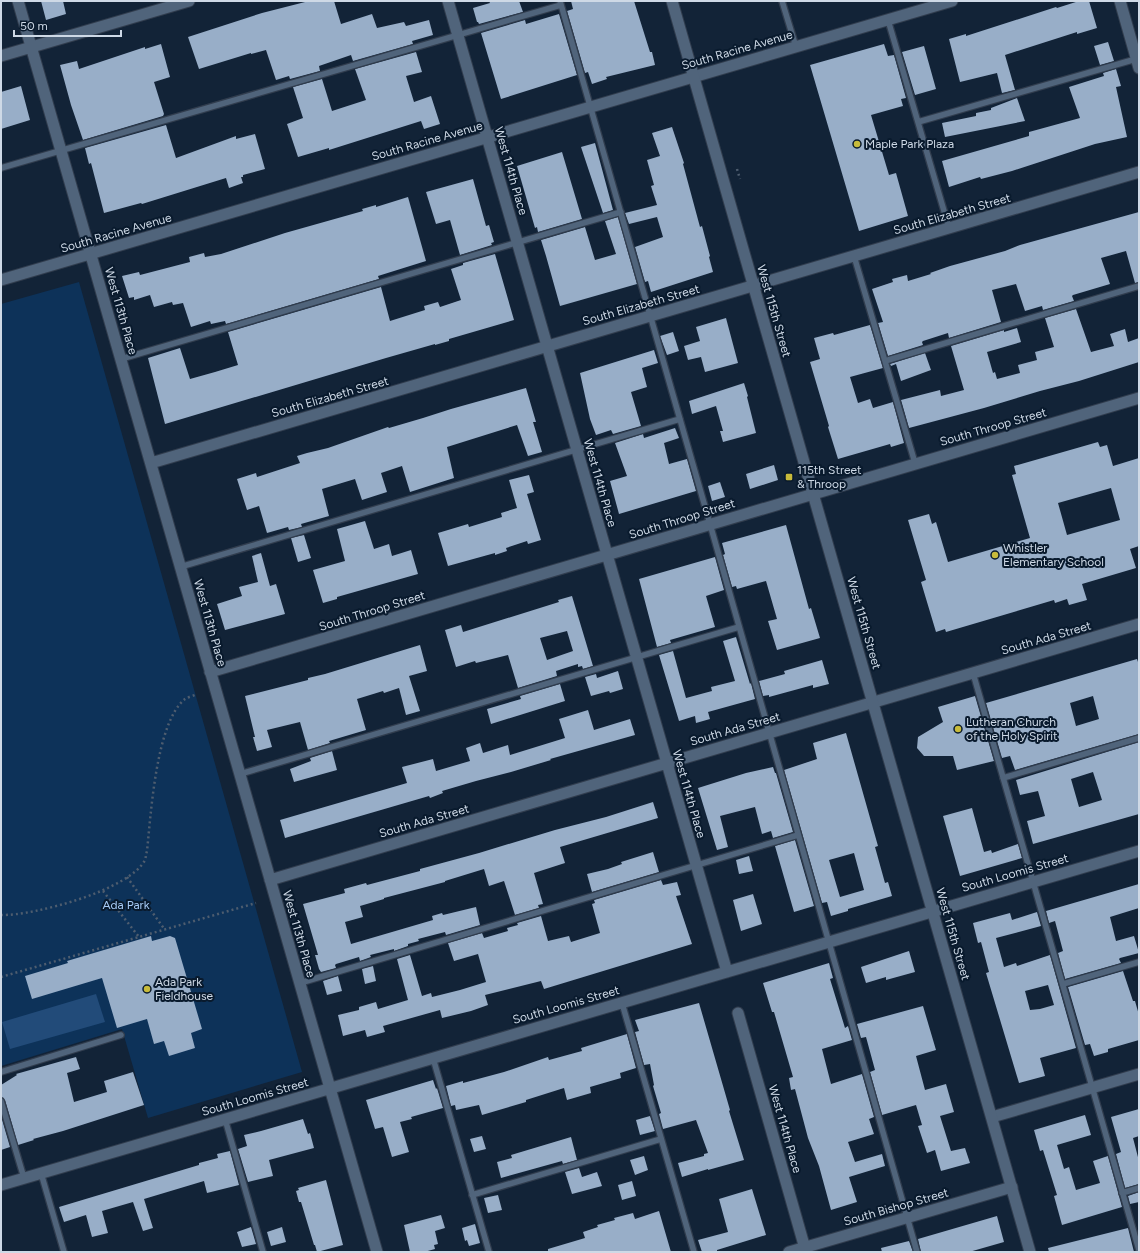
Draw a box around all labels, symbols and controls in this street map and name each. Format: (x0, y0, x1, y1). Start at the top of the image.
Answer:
scale bar (14, 12, 121, 38)
text: 50 m (20, 19, 48, 33)
street label: South Racine Avenue (680, 27, 795, 73)
street label: South Racine Avenue (370, 118, 485, 164)
street label: West 114th Place (492, 125, 530, 217)
place label: Maple Park Plaza (865, 137, 954, 151)
marker: Maple Park Plaza (852, 139, 862, 149)
street label: South Elizabeth Street (892, 190, 1013, 237)
street label: South Racine Avenue (59, 210, 174, 256)
street label: West 115th Street (754, 263, 794, 359)
street label: West 113th Place (102, 266, 140, 357)
street label: South Elizabeth Street (581, 281, 702, 328)
street label: South Elizabeth Street (270, 373, 391, 420)
street label: South Throop Street (938, 405, 1048, 449)
street label: West 114th Place (581, 437, 619, 529)
place label: 115th Street & Throop (797, 463, 862, 491)
marker: 115th Street & Throop (784, 472, 794, 482)
street label: South Throop Street (627, 496, 737, 542)
place label: Whistler Elementary School (1003, 541, 1104, 569)
marker: Whistler Elementary School (990, 550, 1000, 560)
street label: West 115th Street (844, 575, 884, 671)
street label: West 113th Place (191, 578, 229, 669)
street label: South Throop Street (317, 588, 427, 634)
street label: South Ada Street (999, 618, 1093, 658)
street label: South Ada Street (688, 709, 782, 749)
place label: Lutheran Church of the Holy Spirit (966, 715, 1058, 743)
marker: Lutheran Church of the Holy Spirit (953, 724, 963, 734)
street label: West 114th Place (670, 748, 708, 840)
street label: South Ada Street (377, 801, 471, 841)
street label: South Loomis Street (960, 851, 1070, 895)
street label: West 115th Street (933, 886, 973, 982)
street label: West 113th Place (280, 889, 318, 980)
park label: Ada Park (103, 898, 150, 912)
place label: Ada Park Fieldhouse (155, 975, 213, 1003)
street label: South Loomis Street (511, 983, 621, 1027)
marker: Ada Park Fieldhouse (142, 984, 152, 994)
street label: South Loomis Street (200, 1075, 310, 1119)
street label: West 114th Place (766, 1083, 804, 1175)
street label: South Bishop Street (842, 1185, 950, 1229)

